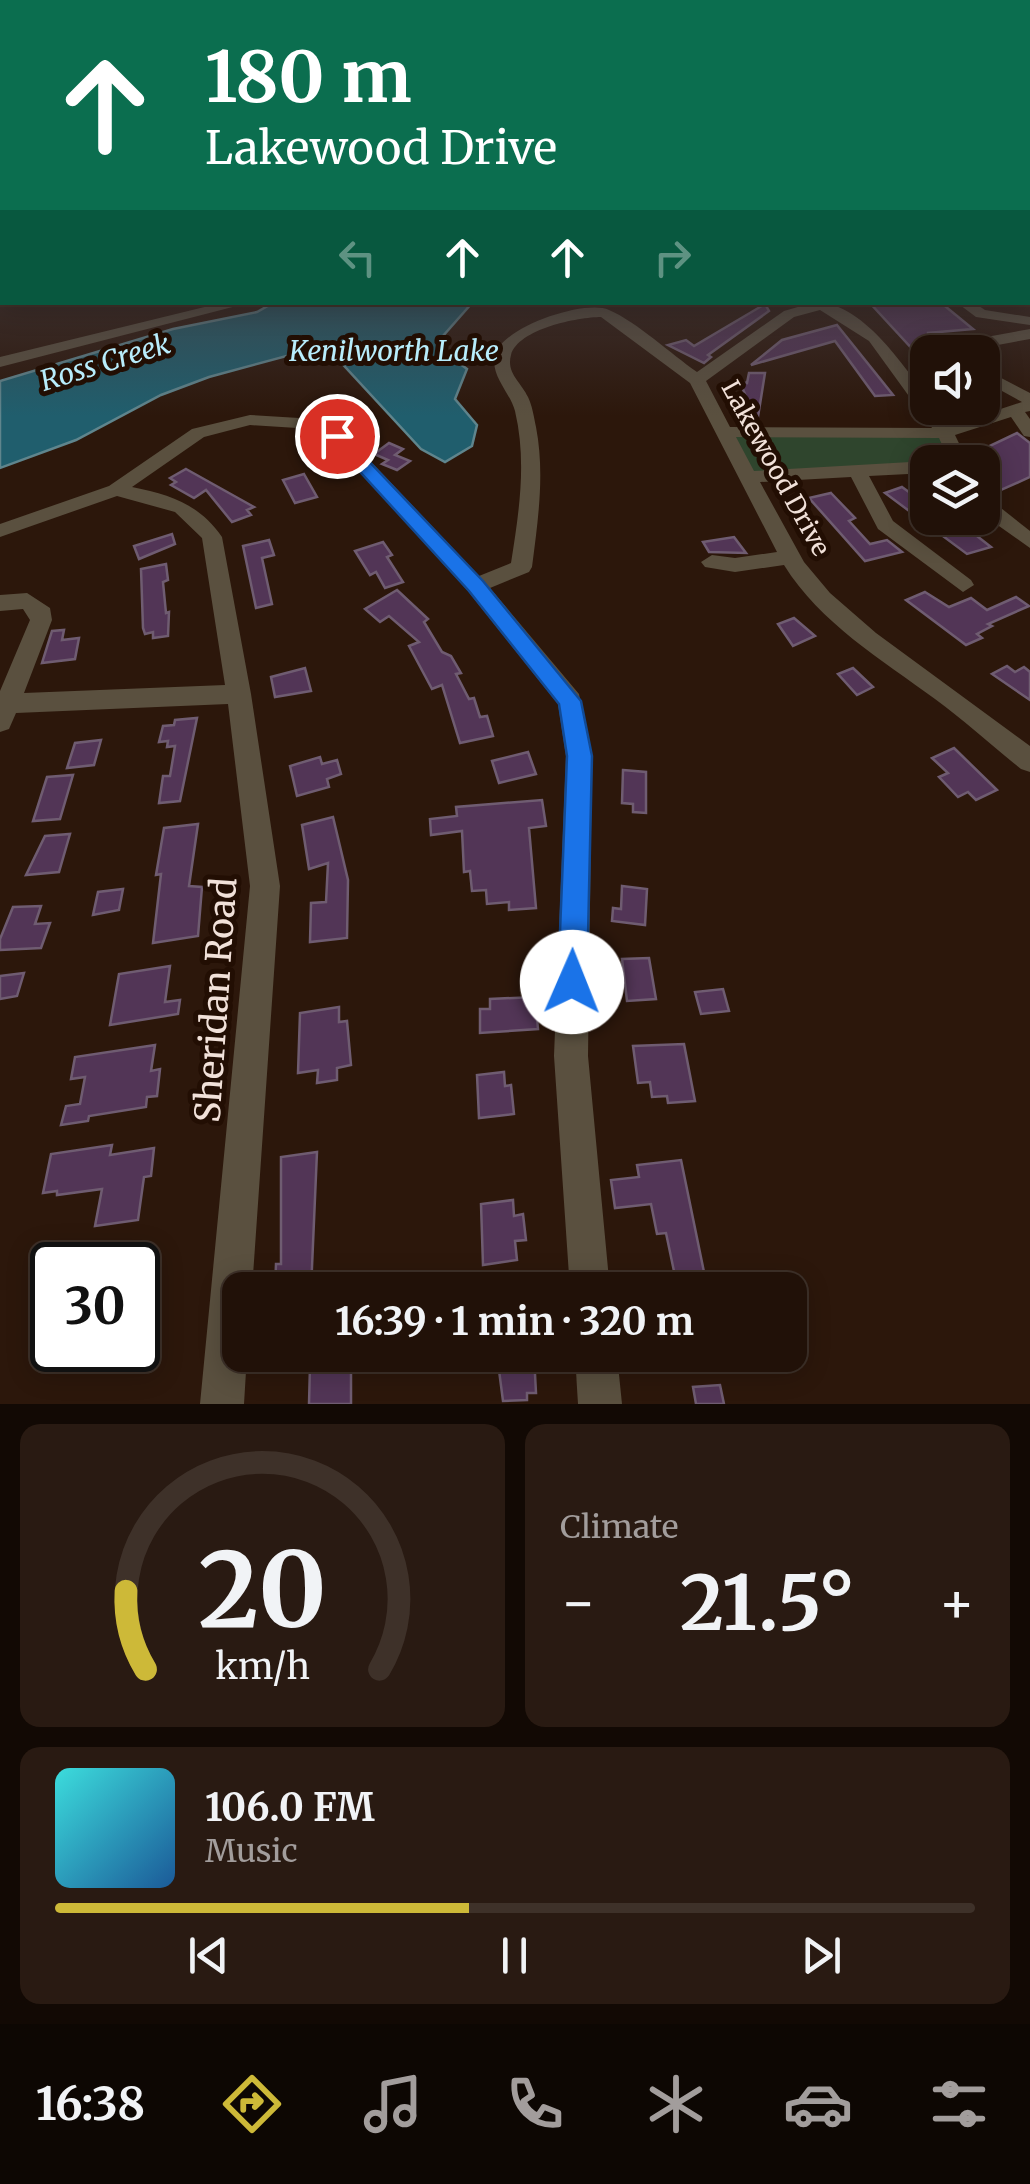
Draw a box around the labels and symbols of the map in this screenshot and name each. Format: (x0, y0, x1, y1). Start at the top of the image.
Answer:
water label: Ross Creek (36, 325, 174, 399)
water label: Kenilworth Lake (288, 333, 499, 369)
street label: Lakewood Drive (715, 375, 837, 561)
pin (295, 394, 380, 479)
street label: Sheridan Road (185, 876, 247, 1124)
position arrow (520, 930, 624, 1034)
speed limit sign: 30 (30, 1242, 160, 1372)

